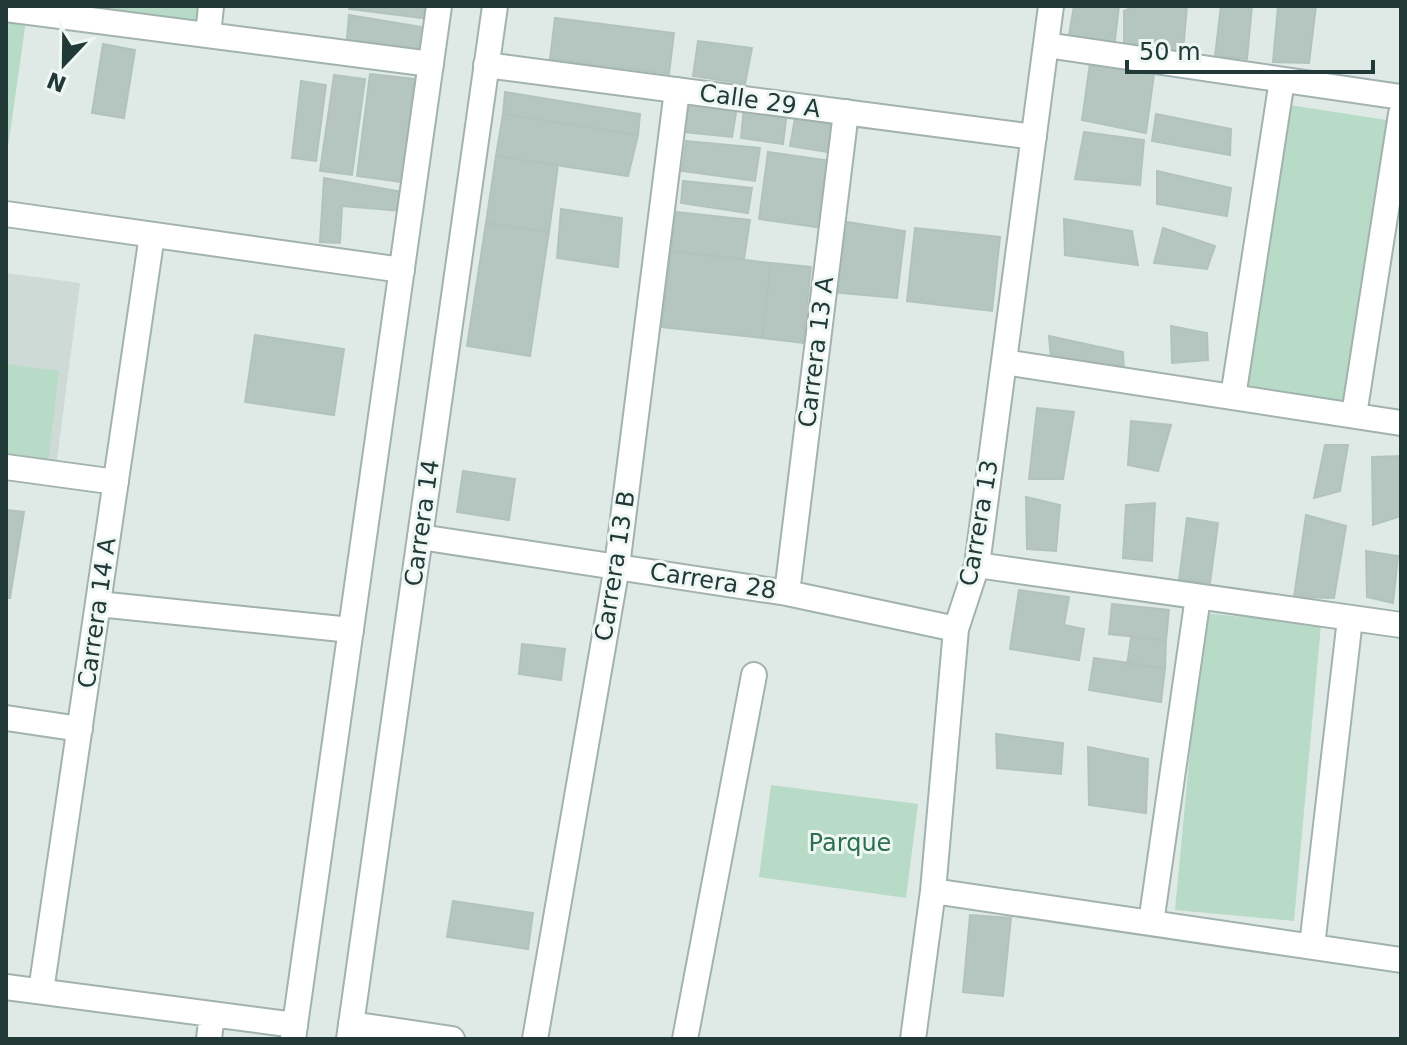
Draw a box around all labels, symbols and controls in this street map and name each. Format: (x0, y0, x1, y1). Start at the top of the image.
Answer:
north arrow (24, 24, 104, 104)
scale bar (1127, 24, 1373, 74)
text: 50 m (1139, 38, 1201, 66)
text: N (43, 67, 70, 97)
street label: Calle 29 A (698, 79, 823, 123)
street label: Carrera 13 A (793, 274, 839, 429)
street label: Carrera 14 (399, 458, 445, 588)
street label: Carrera 13 (954, 458, 1004, 588)
street label: Carrera 13 B (589, 489, 641, 643)
street label: Carrera 14 A (73, 535, 122, 690)
street label: Carrera 28 (648, 557, 778, 605)
park label: Parque (809, 829, 891, 857)

